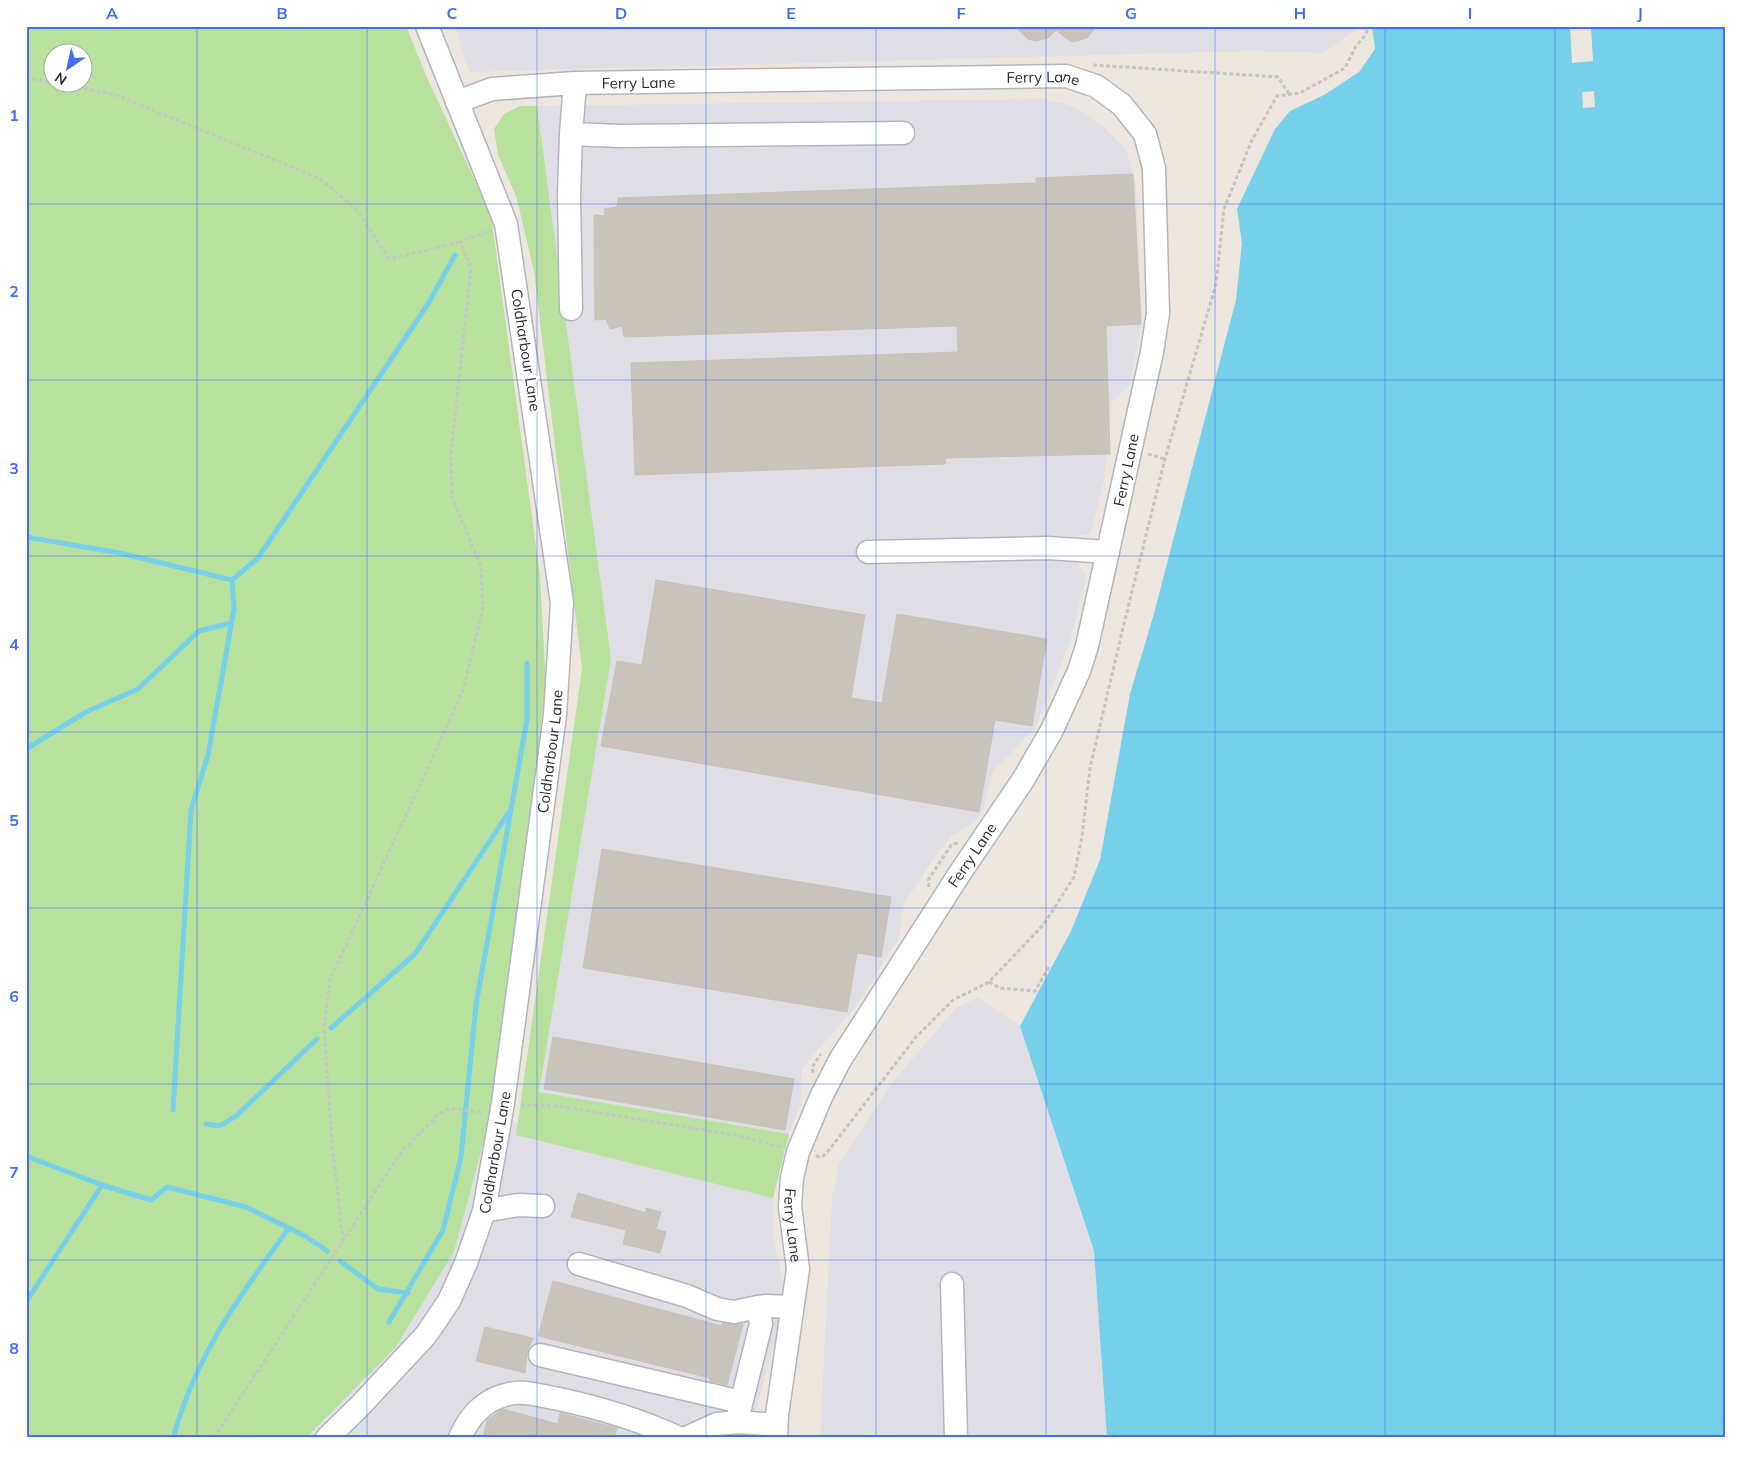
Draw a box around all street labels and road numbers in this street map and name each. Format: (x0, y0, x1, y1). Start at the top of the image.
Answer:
street label: Ferry Lane (1006, 66, 1083, 90)
street label: Ferry Lane (601, 72, 675, 92)
street label: Coldharbour Lane (507, 287, 545, 413)
street label: Ferry Lane (1109, 432, 1143, 508)
street label: Coldharbour Lane (532, 689, 566, 814)
street label: Ferry Lane (944, 819, 1000, 891)
street label: Coldharbour Lane (474, 1090, 514, 1215)
street label: Ferry Lane (780, 1188, 807, 1263)

